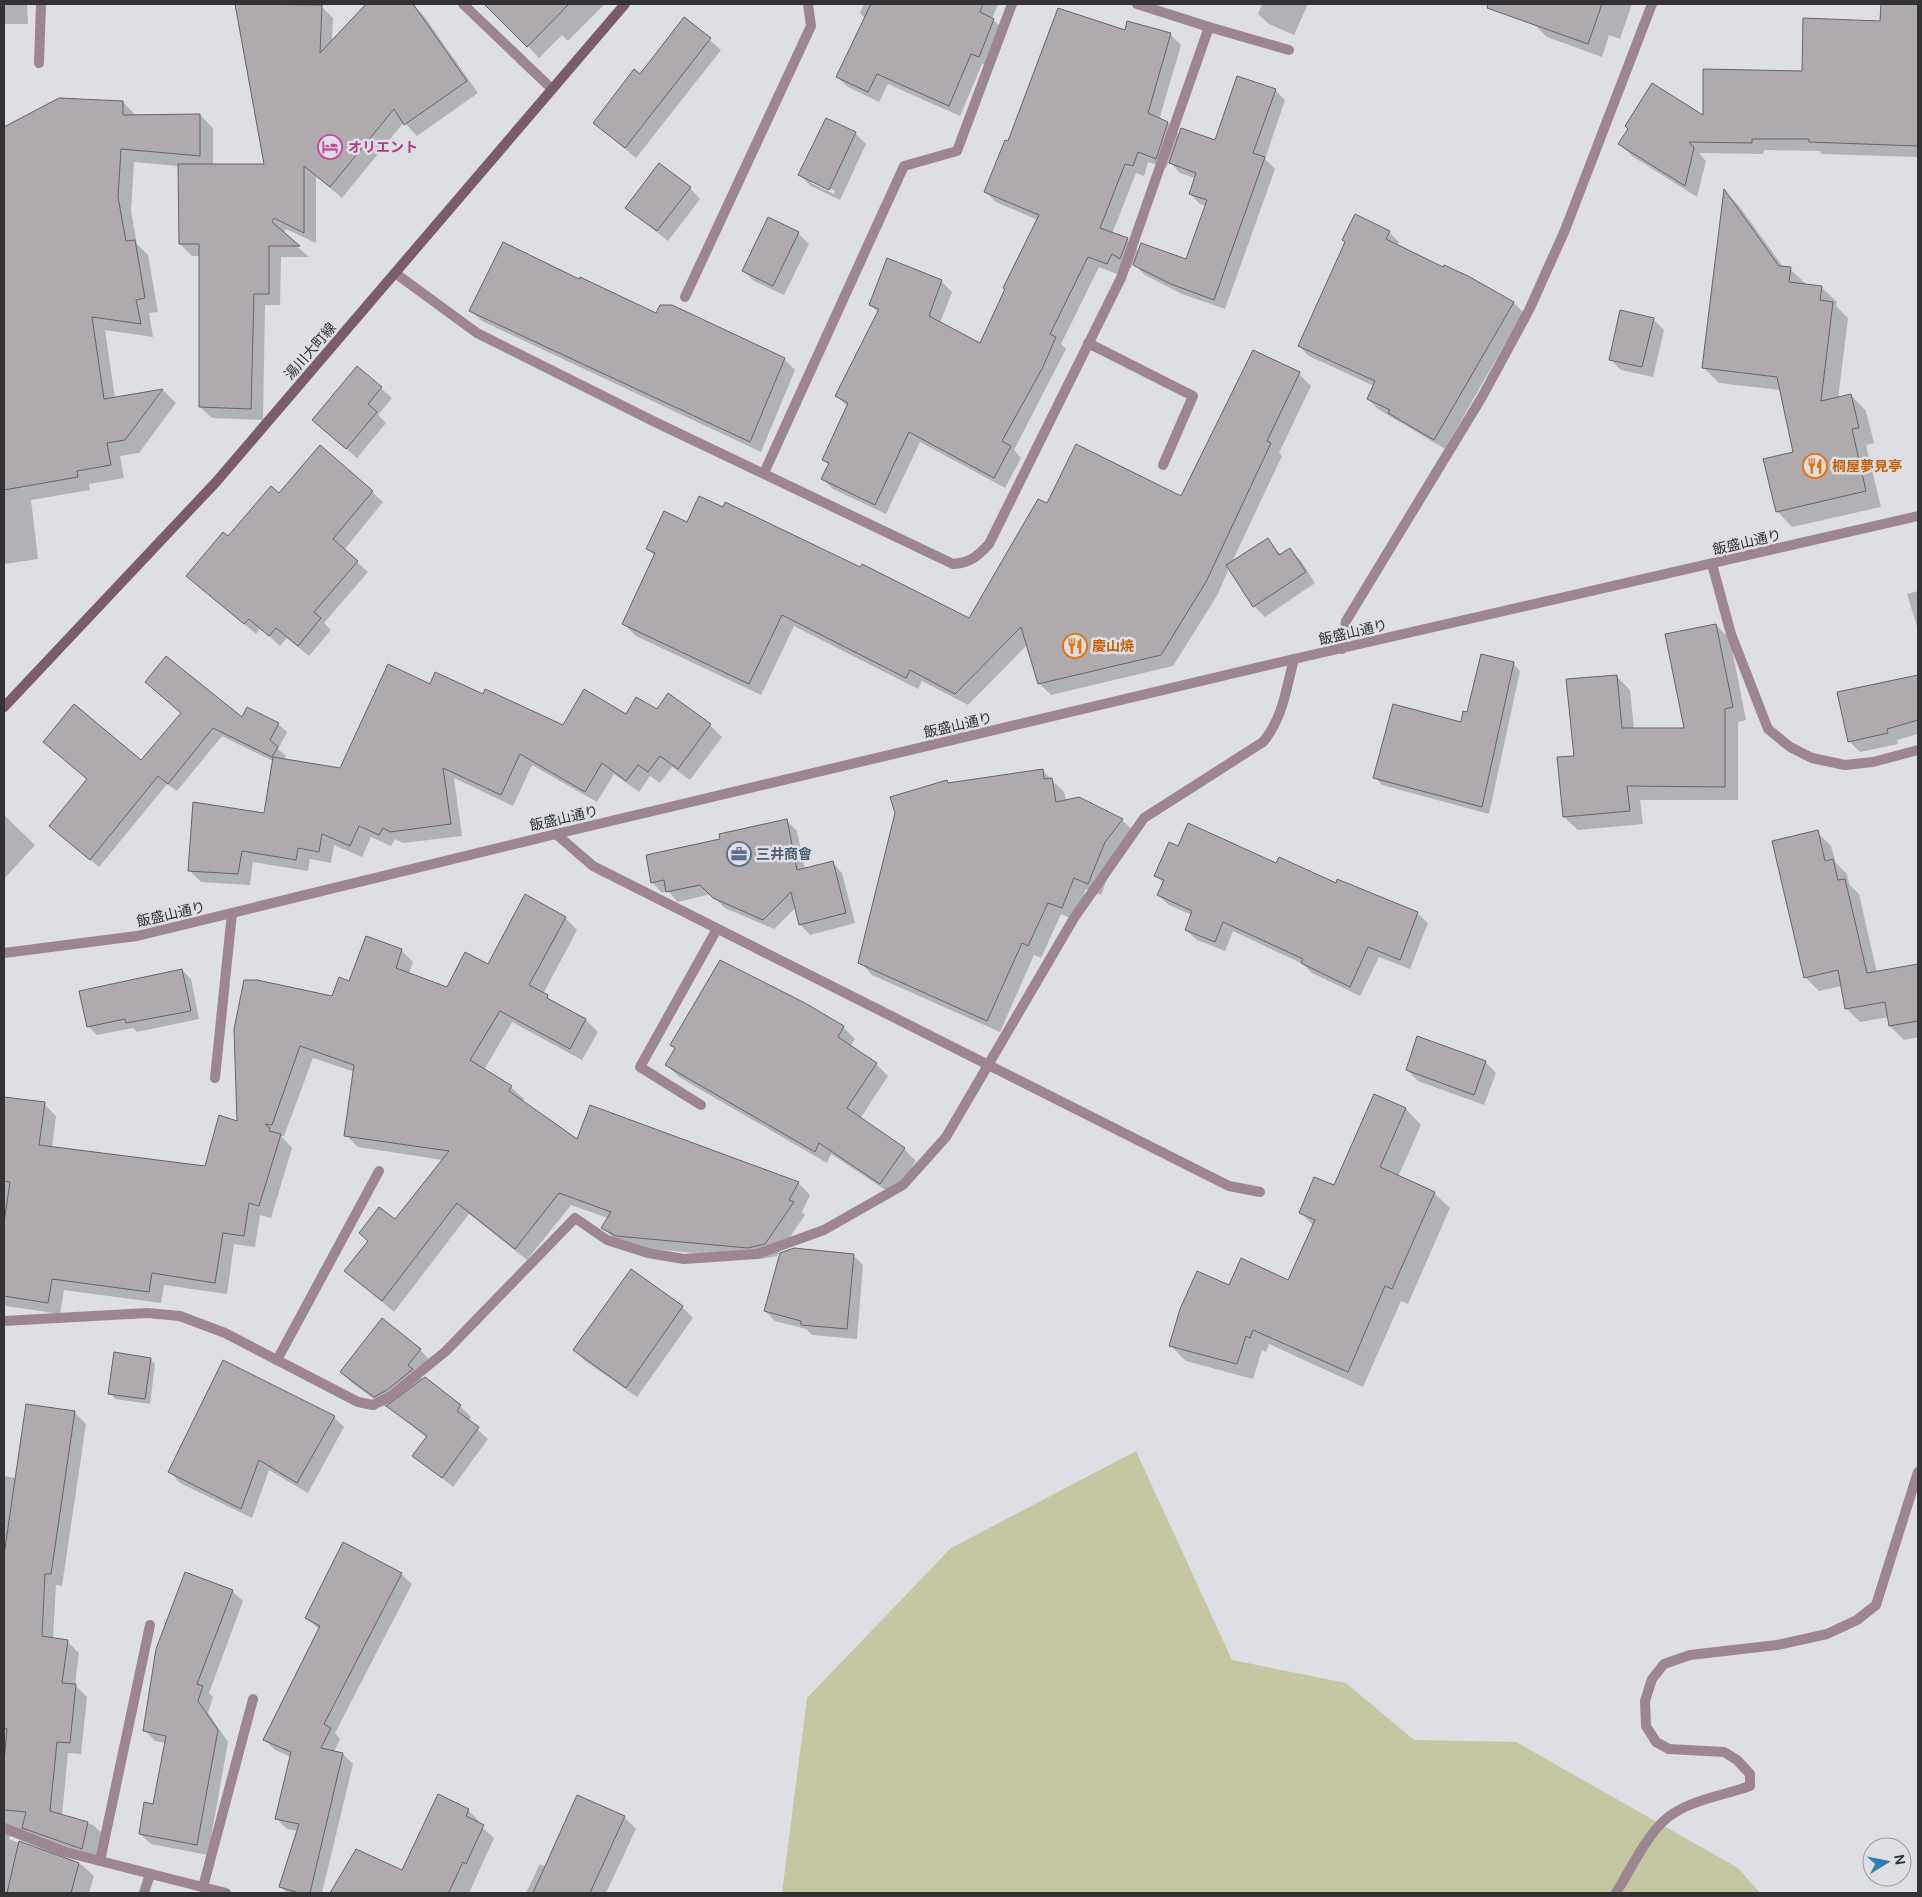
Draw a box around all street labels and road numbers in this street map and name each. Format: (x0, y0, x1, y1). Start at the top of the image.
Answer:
street label: 湯川大町線 (280, 319, 340, 383)
street label: 飯盛山通り (1711, 525, 1783, 559)
street label: 飯盛山通り (1317, 615, 1389, 649)
street label: 飯盛山通り (922, 708, 994, 742)
street label: 飯盛山通り (528, 801, 600, 835)
street label: 飯盛山通り (135, 897, 207, 931)

